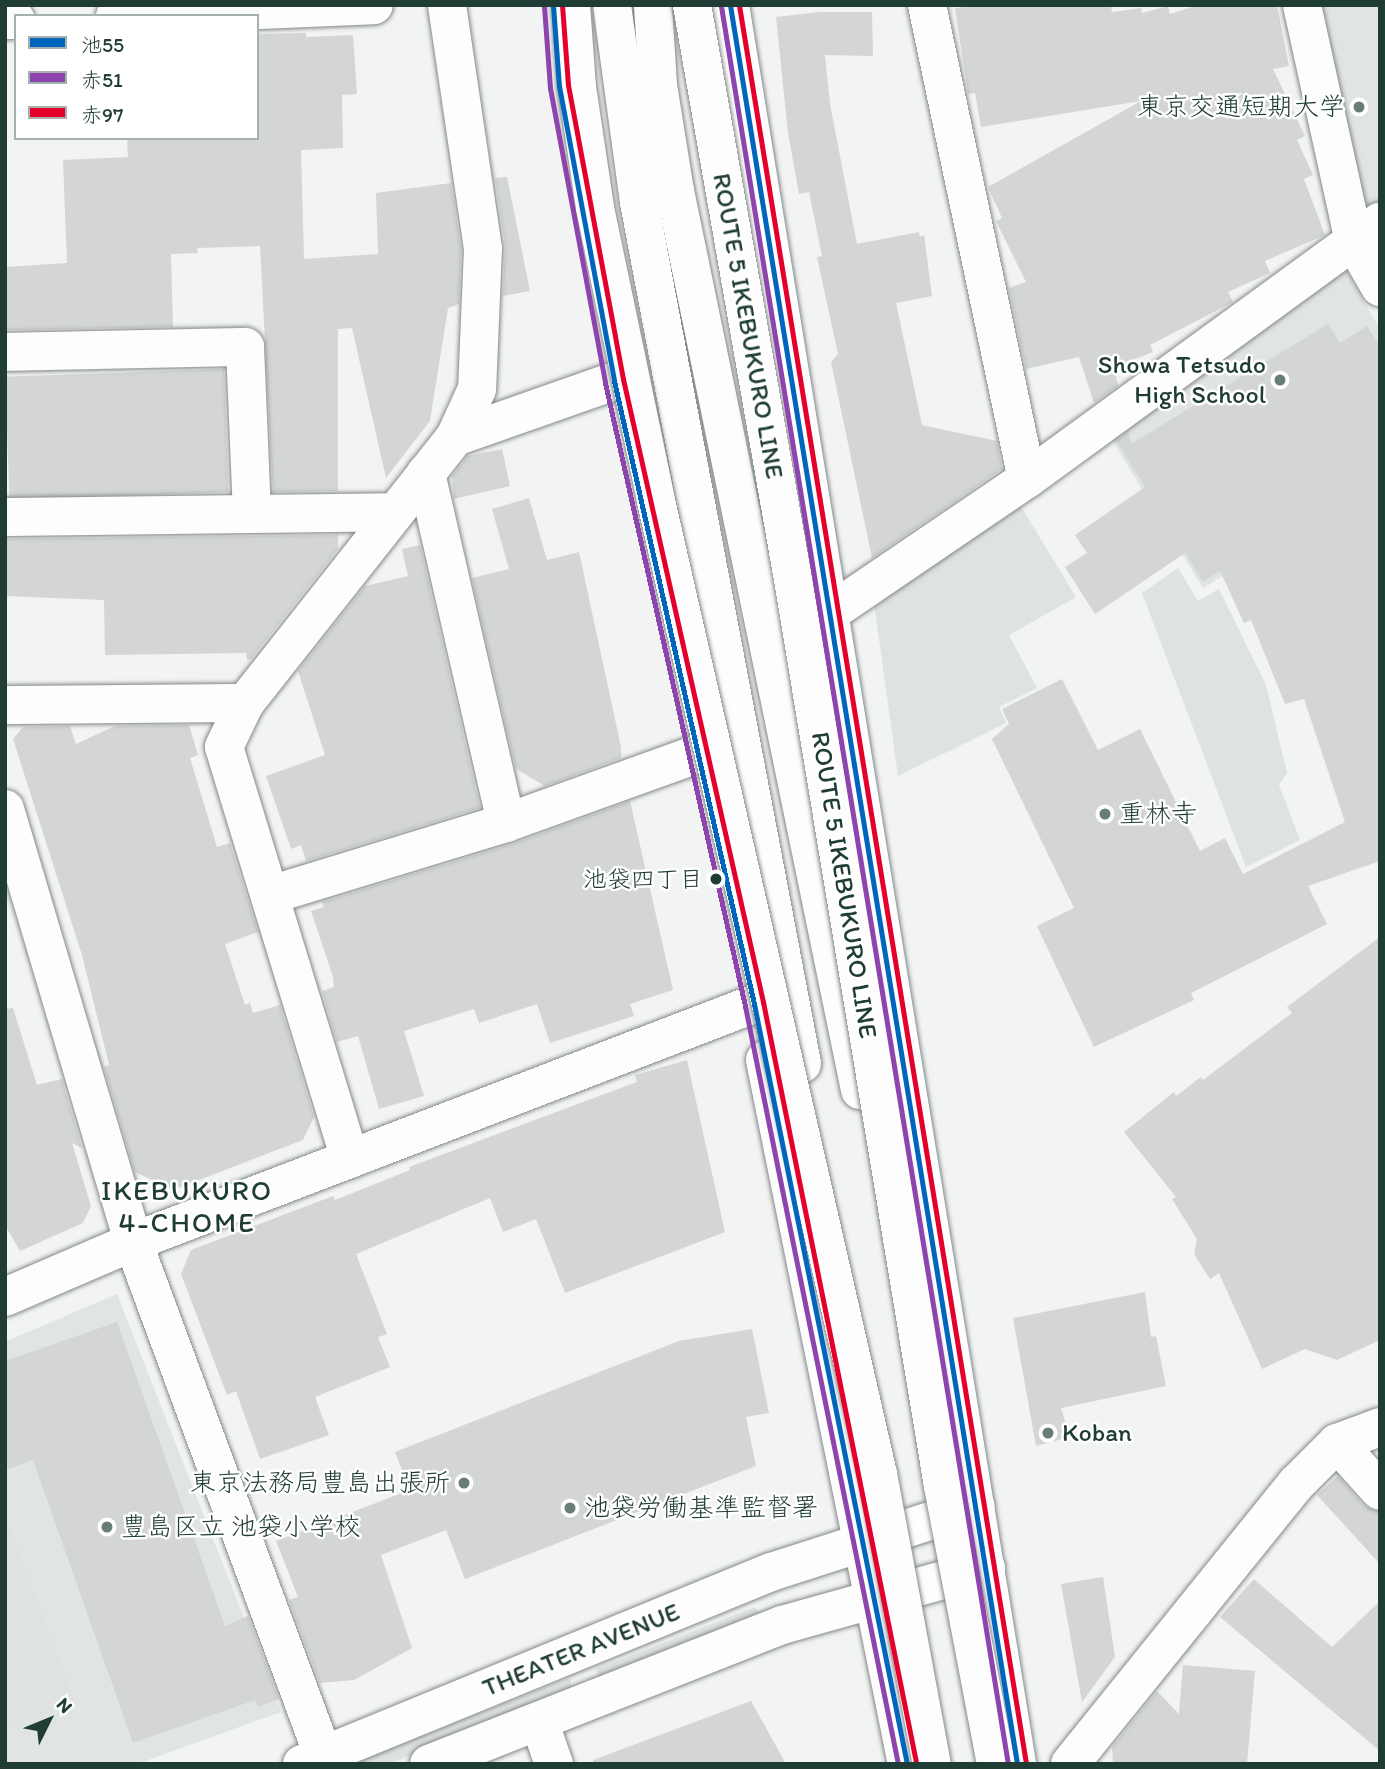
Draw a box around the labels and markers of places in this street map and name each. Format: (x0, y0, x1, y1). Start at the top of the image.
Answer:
place label: 東京交通短期大学 (1137, 91, 1345, 123)
marker: 東京交通短期大学 (1351, 99, 1367, 115)
place label: Showa Tetsudo High School (1100, 349, 1266, 410)
marker: Showa Tetsudo High School (1272, 372, 1288, 388)
place label: 重林寺 (1119, 798, 1197, 830)
marker: 重林寺 (1097, 806, 1113, 822)
place label: 池袋四丁目 (583, 865, 703, 893)
marker: 池袋四丁目 (709, 872, 723, 886)
place label: Koban (1062, 1417, 1132, 1449)
marker: Koban (1040, 1425, 1056, 1441)
place label: 東京法務局豊島出張所 (190, 1467, 450, 1499)
marker: 東京法務局豊島出張所 (456, 1475, 472, 1491)
place label: 池袋労働基準監督署 (584, 1492, 818, 1524)
marker: 池袋労働基準監督署 (562, 1500, 578, 1516)
place label: 豊島区立 池袋小学校 (121, 1511, 361, 1543)
marker: 豊島区立 池袋小学校 (99, 1519, 115, 1535)

